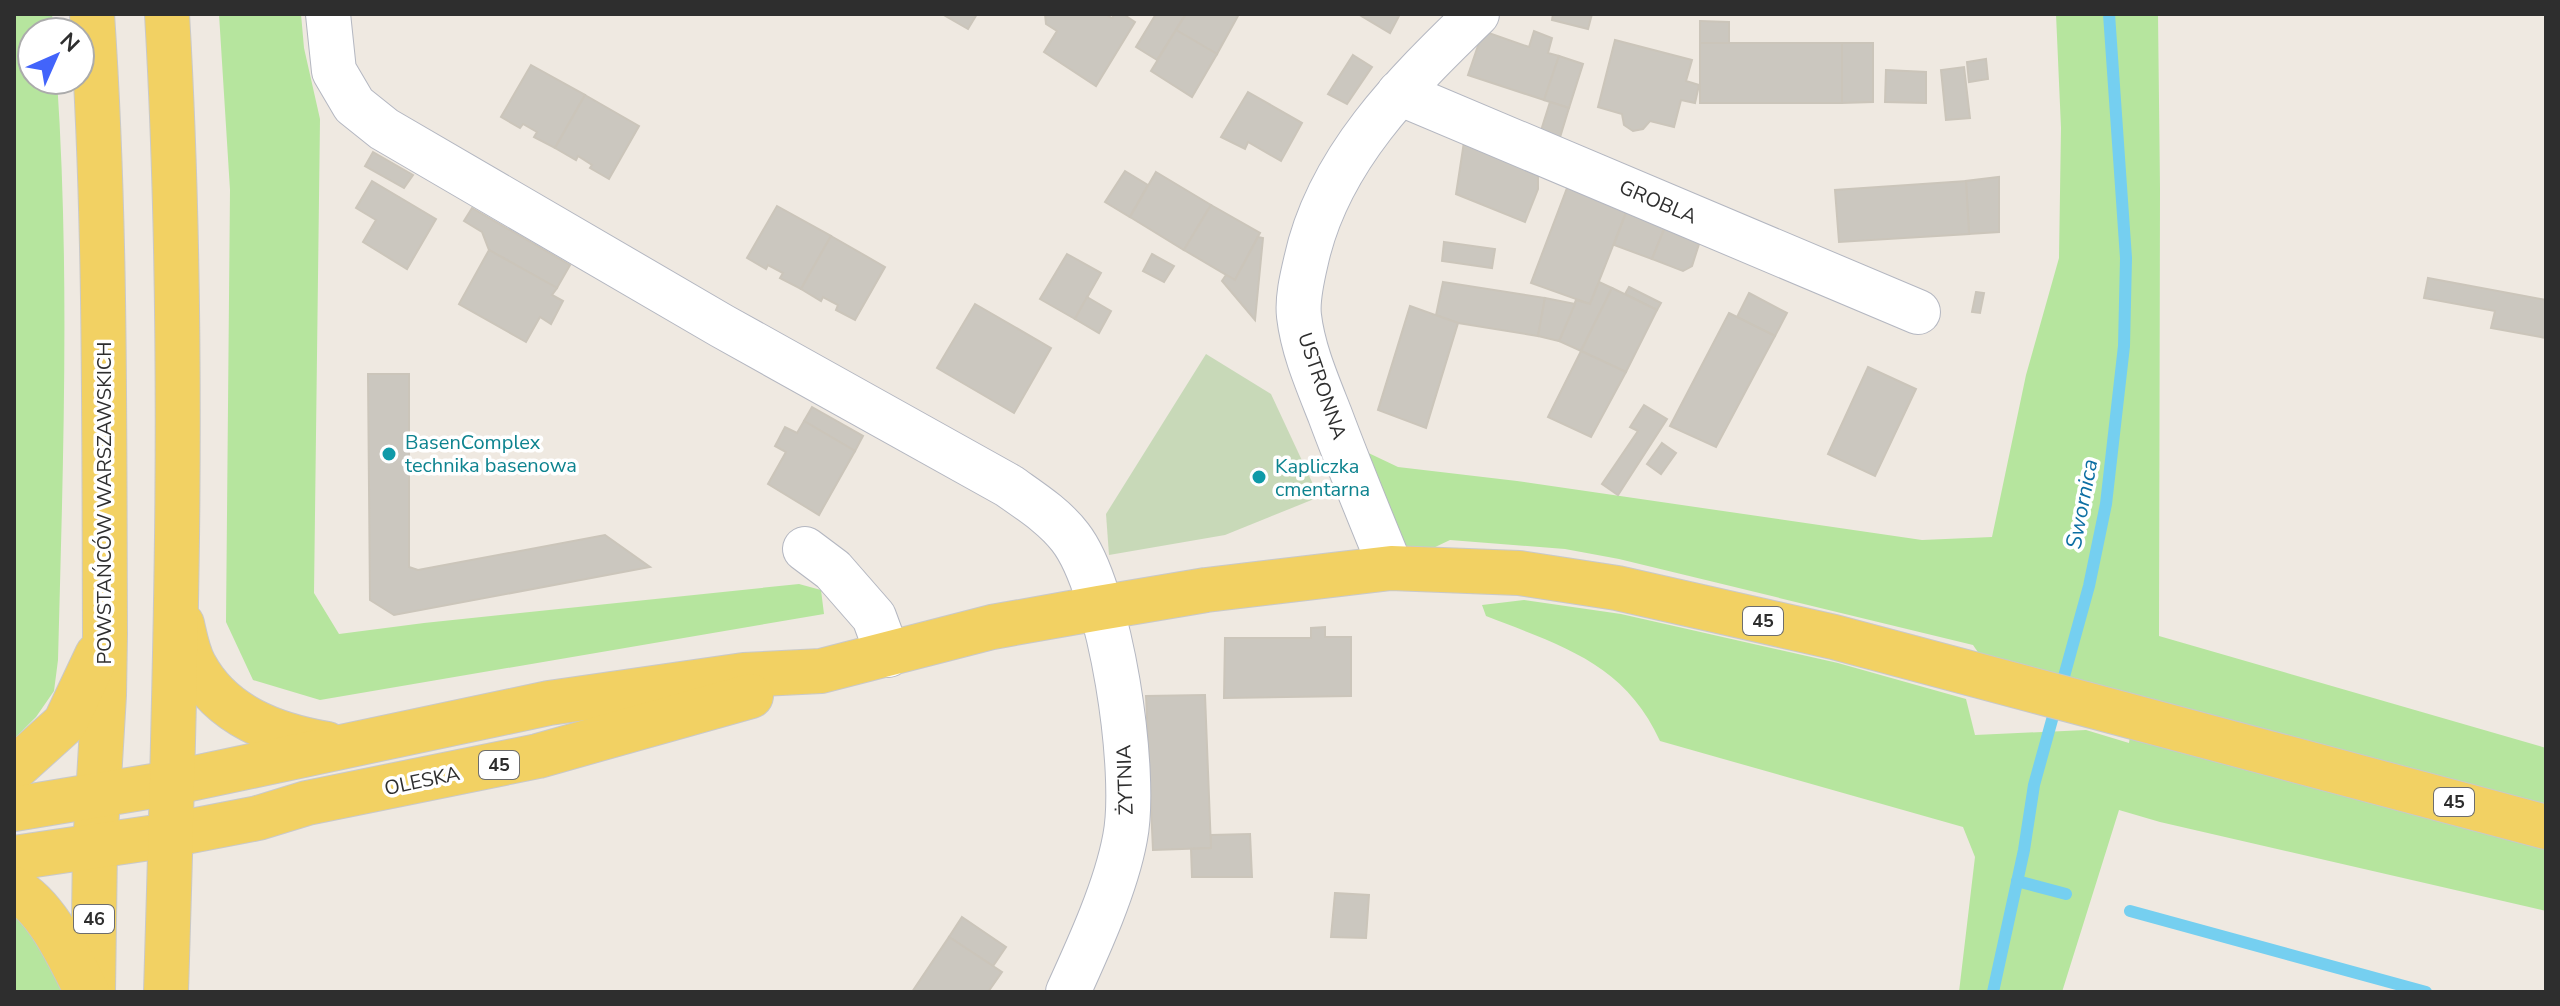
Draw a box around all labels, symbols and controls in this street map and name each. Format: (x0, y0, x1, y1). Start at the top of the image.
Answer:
north arrow (16, 16, 96, 96)
text: N (53, 26, 86, 59)
street label: GROBLA (1615, 174, 1701, 231)
street label: USTRONNA (1291, 329, 1353, 443)
street label: POWSTAŃCÓW WARSZAWSKICH (91, 342, 118, 664)
place label: BasenComplex technika basenowa (405, 429, 577, 479)
marker: BasenComplex technika basenowa (380, 445, 398, 463)
place label: Kapliczka cmentarna (1275, 453, 1370, 503)
water label: Swornica (2059, 456, 2105, 552)
marker: Kapliczka cmentarna (1250, 468, 1268, 486)
road number: 45 (1743, 607, 1783, 635)
street label: ŻYTNIA (1110, 744, 1140, 816)
road number: 45 (479, 751, 519, 779)
street label: OLESKA (382, 760, 463, 802)
road number: 45 (2434, 788, 2474, 816)
road number: 46 (74, 905, 114, 933)

